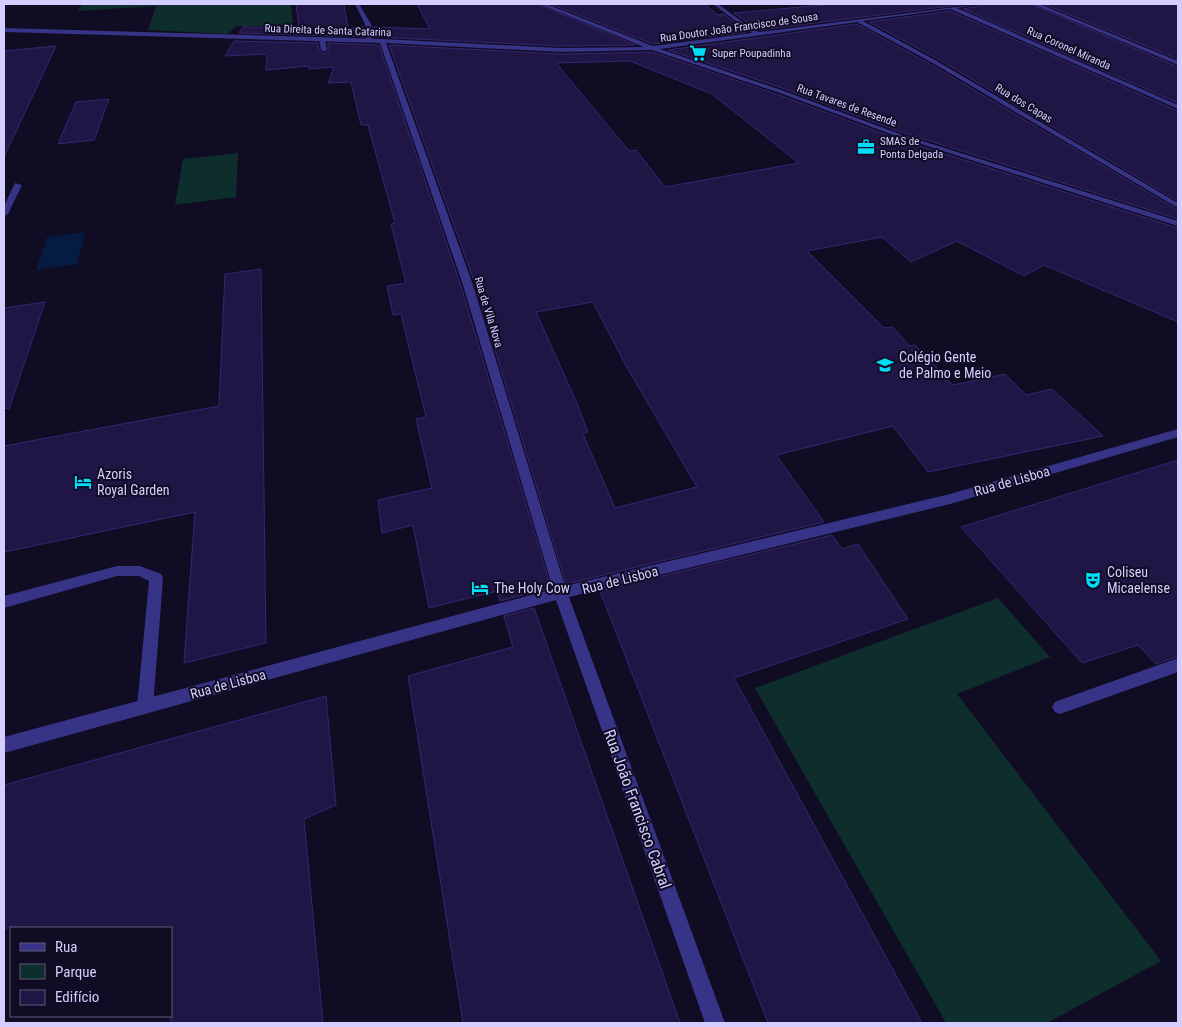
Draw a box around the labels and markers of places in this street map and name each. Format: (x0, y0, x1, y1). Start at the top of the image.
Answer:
supermarket icon: Super Poupadinha (688, 43, 708, 63)
place label: Super Poupadinha (712, 47, 791, 60)
place label: SMAS de Ponta Delgada (880, 135, 943, 161)
office icon: SMAS de Ponta Delgada (856, 137, 876, 157)
place label: Colégio Gente de Palmo e Meio (899, 349, 991, 381)
school or university icon: Colégio Gente de Palmo e Meio (875, 355, 895, 375)
place label: Azoris Royal Garden (97, 466, 170, 498)
hotel icon: Azoris Royal Garden (73, 472, 93, 492)
place label: Coliseu Micaelense (1107, 564, 1170, 596)
theatre icon: Coliseu Micaelense (1083, 570, 1103, 590)
hotel icon: The Holy Cow (470, 578, 490, 598)
place label: The Holy Cow (494, 580, 570, 596)

